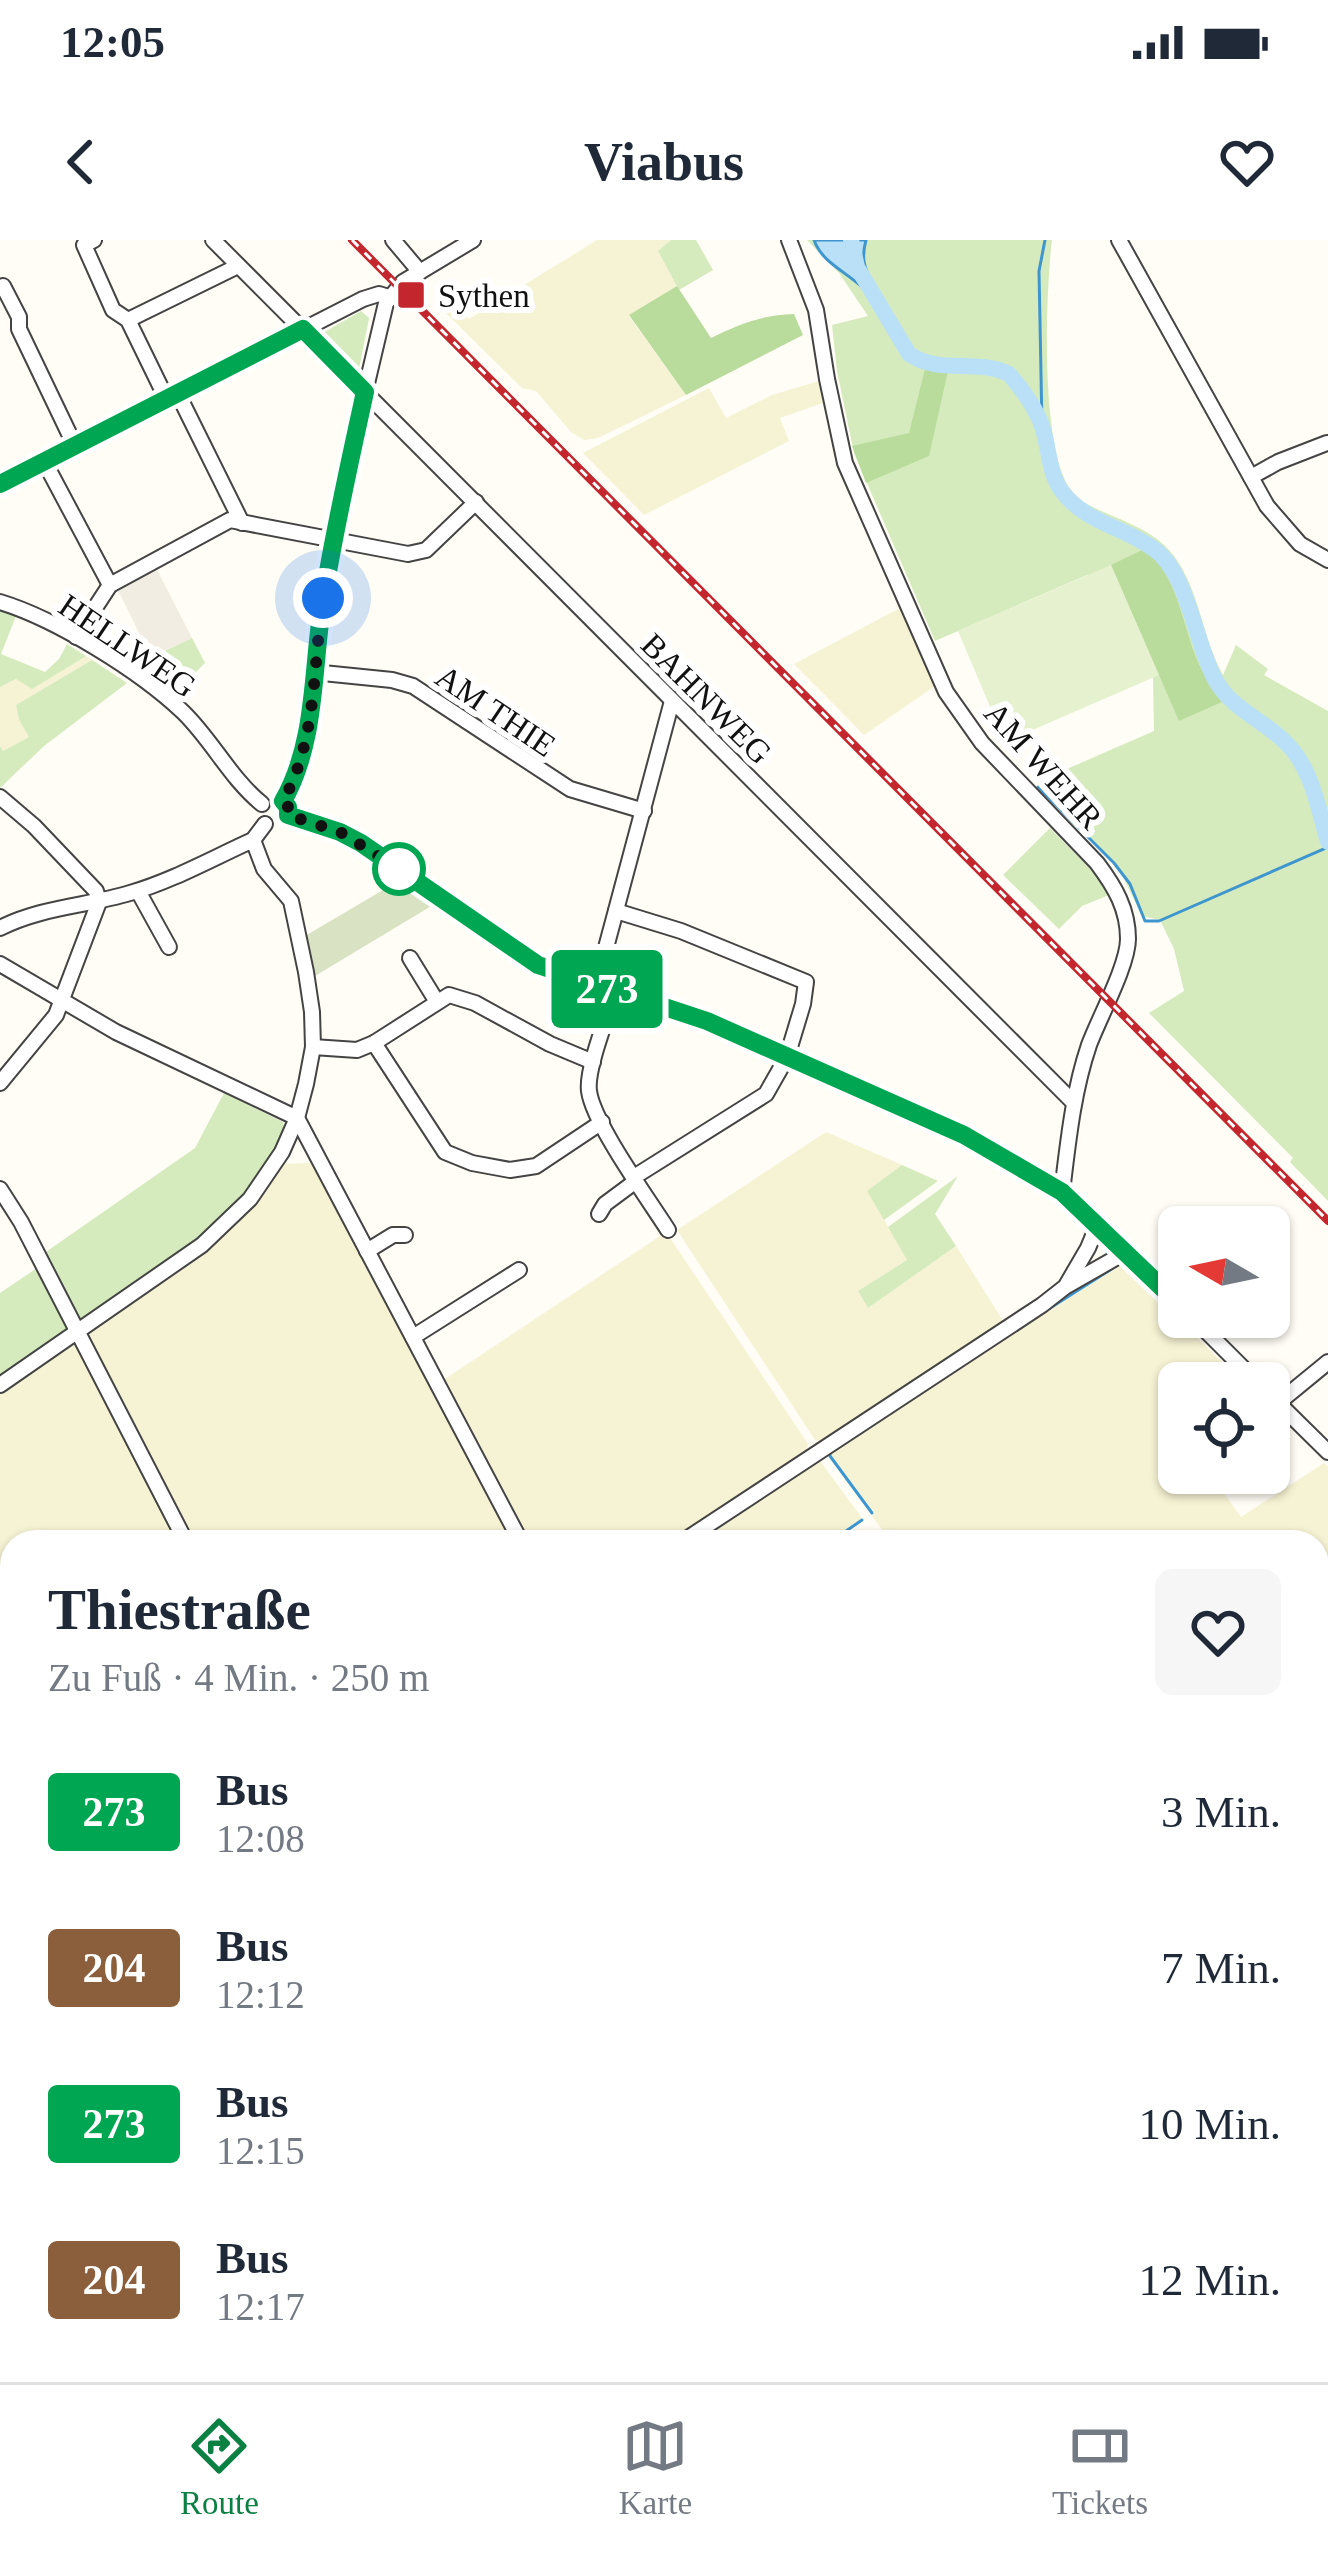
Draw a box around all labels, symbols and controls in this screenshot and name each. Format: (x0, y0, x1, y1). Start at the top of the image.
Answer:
text: 12:05 (60, 17, 165, 67)
icon: back (48, 129, 114, 195)
icon: heart (1214, 129, 1280, 195)
text: Viabus (584, 132, 744, 192)
place label: Sythen (438, 278, 530, 314)
marker: Sythen (395, 279, 427, 311)
your location (293, 568, 353, 628)
street label: HELLWEG (52, 587, 203, 705)
street label: BAHNWEG (634, 626, 779, 771)
street label: AM THIE (429, 658, 562, 764)
street label: AM WEHR (977, 695, 1109, 836)
unlabelled marker (374, 844, 424, 894)
line badge: 273 (538, 950, 676, 1028)
text: 273 (576, 966, 639, 1012)
north arrow (1158, 1206, 1290, 1338)
map controls (1158, 1206, 1290, 1494)
button: locate (1158, 1362, 1290, 1494)
button: heart (1155, 1569, 1281, 1695)
text: Thiestraße (48, 1578, 311, 1641)
text: Zu Fuß · 4 Min. · 250 m (48, 1656, 429, 1699)
text: Bus (216, 1765, 289, 1815)
text: 3 Min. (1161, 1787, 1281, 1837)
text: 273 (83, 1789, 146, 1835)
text: 12:08 (216, 1817, 305, 1860)
text: Bus (216, 1921, 289, 1971)
text: 7 Min. (1161, 1943, 1281, 1993)
text: 204 (83, 1945, 146, 1991)
text: 12:12 (216, 1973, 305, 2016)
text: Bus (216, 2077, 289, 2127)
text: 10 Min. (1138, 2099, 1281, 2149)
text: 273 (83, 2101, 146, 2147)
text: 12:15 (216, 2129, 305, 2172)
text: Bus (216, 2233, 289, 2283)
text: 12 Min. (1138, 2255, 1281, 2305)
text: 204 (83, 2257, 146, 2303)
text: 12:17 (216, 2285, 305, 2328)
tab: Route (180, 2413, 259, 2522)
tab: Karte (619, 2413, 692, 2522)
tab: Tickets (1052, 2413, 1148, 2522)

